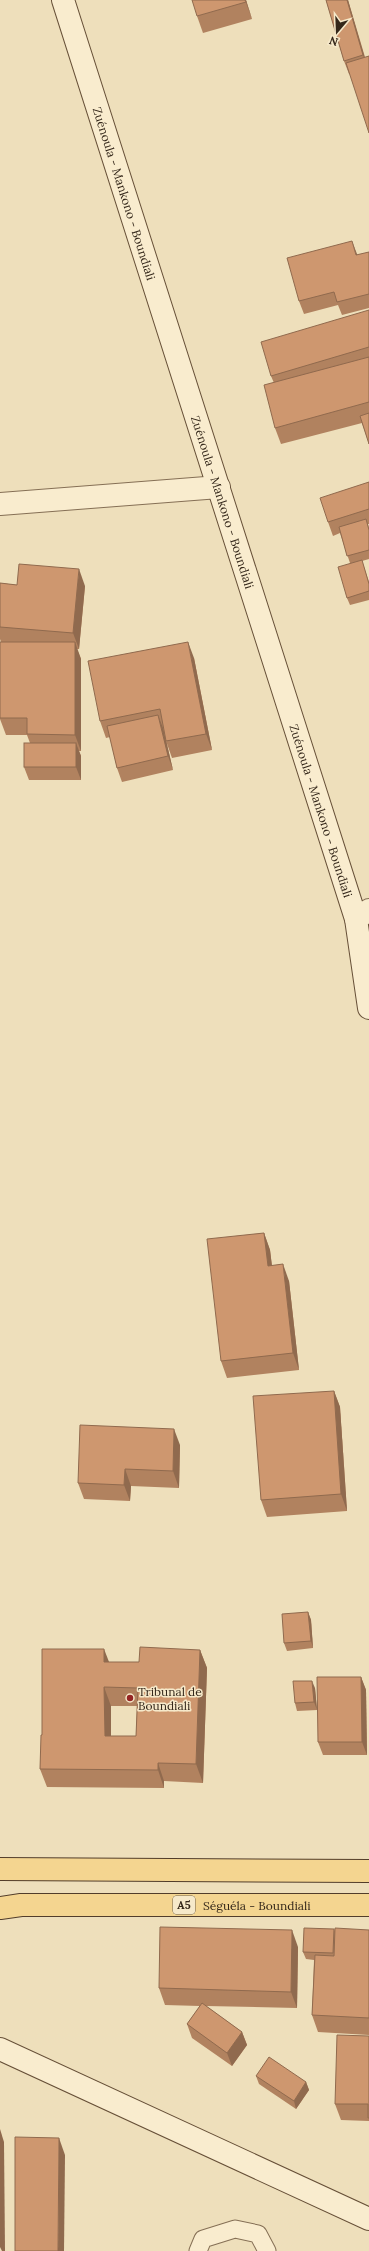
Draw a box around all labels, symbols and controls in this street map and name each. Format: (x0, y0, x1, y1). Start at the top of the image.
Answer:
north arrow (317, 12, 357, 52)
text: N (327, 33, 340, 49)
street label: Zuénoula - Mankono - Boundiali (90, 105, 159, 282)
street label: Zuénoula - Mankono - Boundiali (188, 414, 258, 591)
street label: Zuénoula - Mankono - Boundiali (287, 722, 356, 899)
place label: Tribunal de Boundiali (138, 1684, 202, 1713)
marker: Tribunal de Boundiali (125, 1693, 135, 1703)
road number: A5 (173, 1896, 195, 1914)
street label: Séguéla - Boundiali (203, 1898, 311, 1913)

